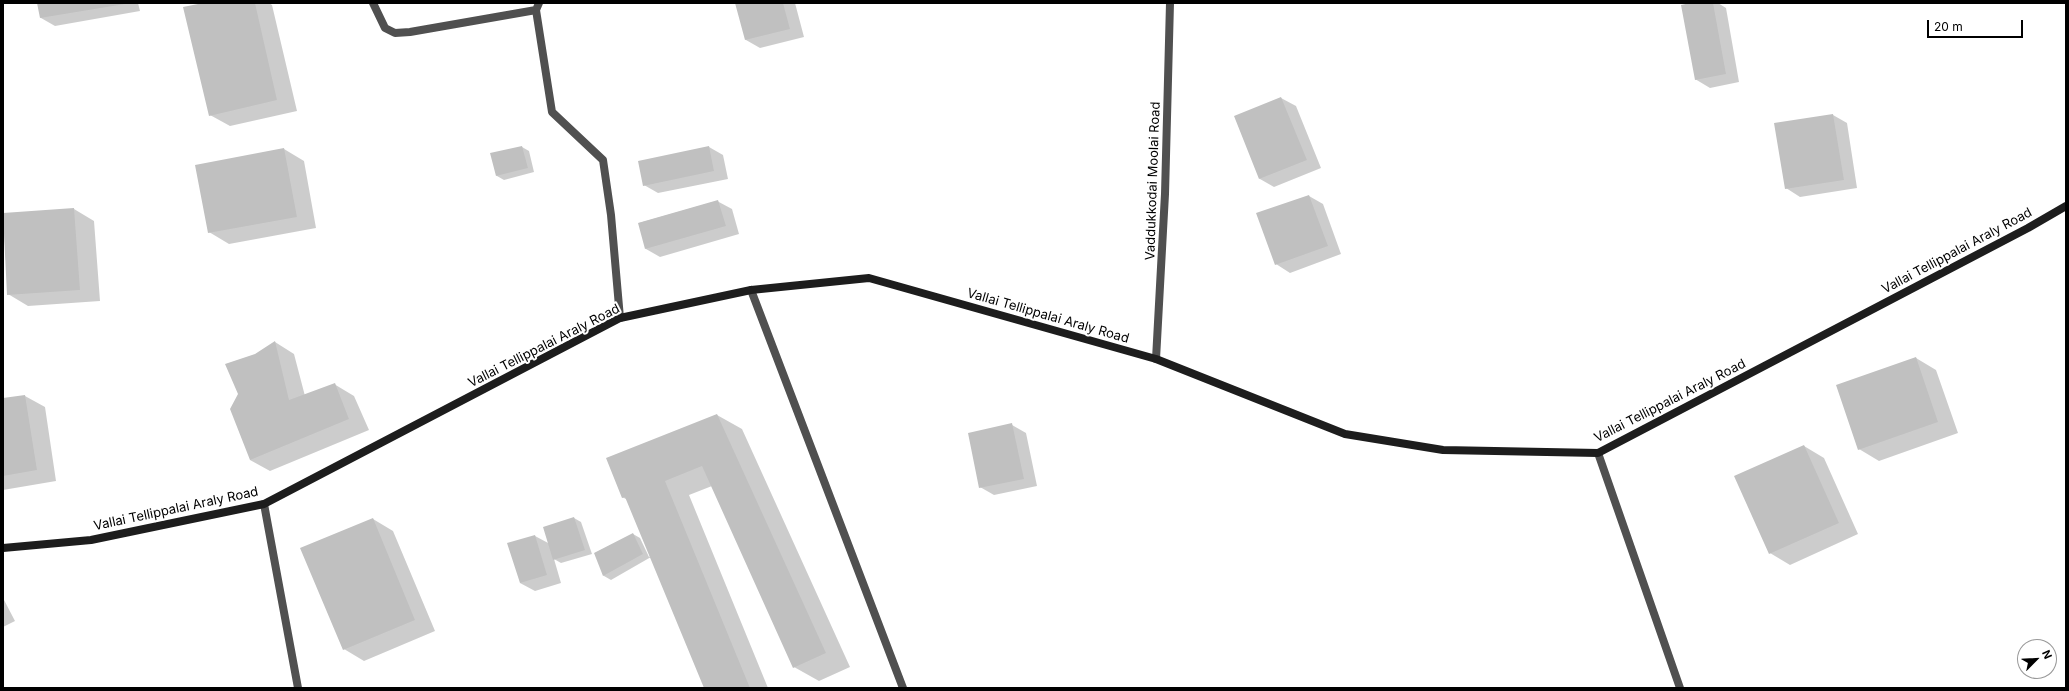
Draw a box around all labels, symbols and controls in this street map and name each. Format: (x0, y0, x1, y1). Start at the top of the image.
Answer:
scale bar (1929, 12, 2025, 38)
text: 20 m (1934, 19, 1963, 34)
street label: Vaddukkodai Moolai Road (1142, 101, 1164, 261)
street label: Vallai Tellippalai Araly Road (1879, 205, 2035, 297)
street label: Vallai Tellippalai Araly Road (965, 285, 1131, 347)
street label: Vallai Tellippalai Araly Road (466, 301, 622, 391)
street label: Vallai Tellippalai Araly Road (1592, 356, 1748, 446)
street label: Vallai Tellippalai Araly Road (92, 484, 260, 534)
north arrow (2017, 639, 2057, 679)
text: N (2039, 648, 2055, 661)

